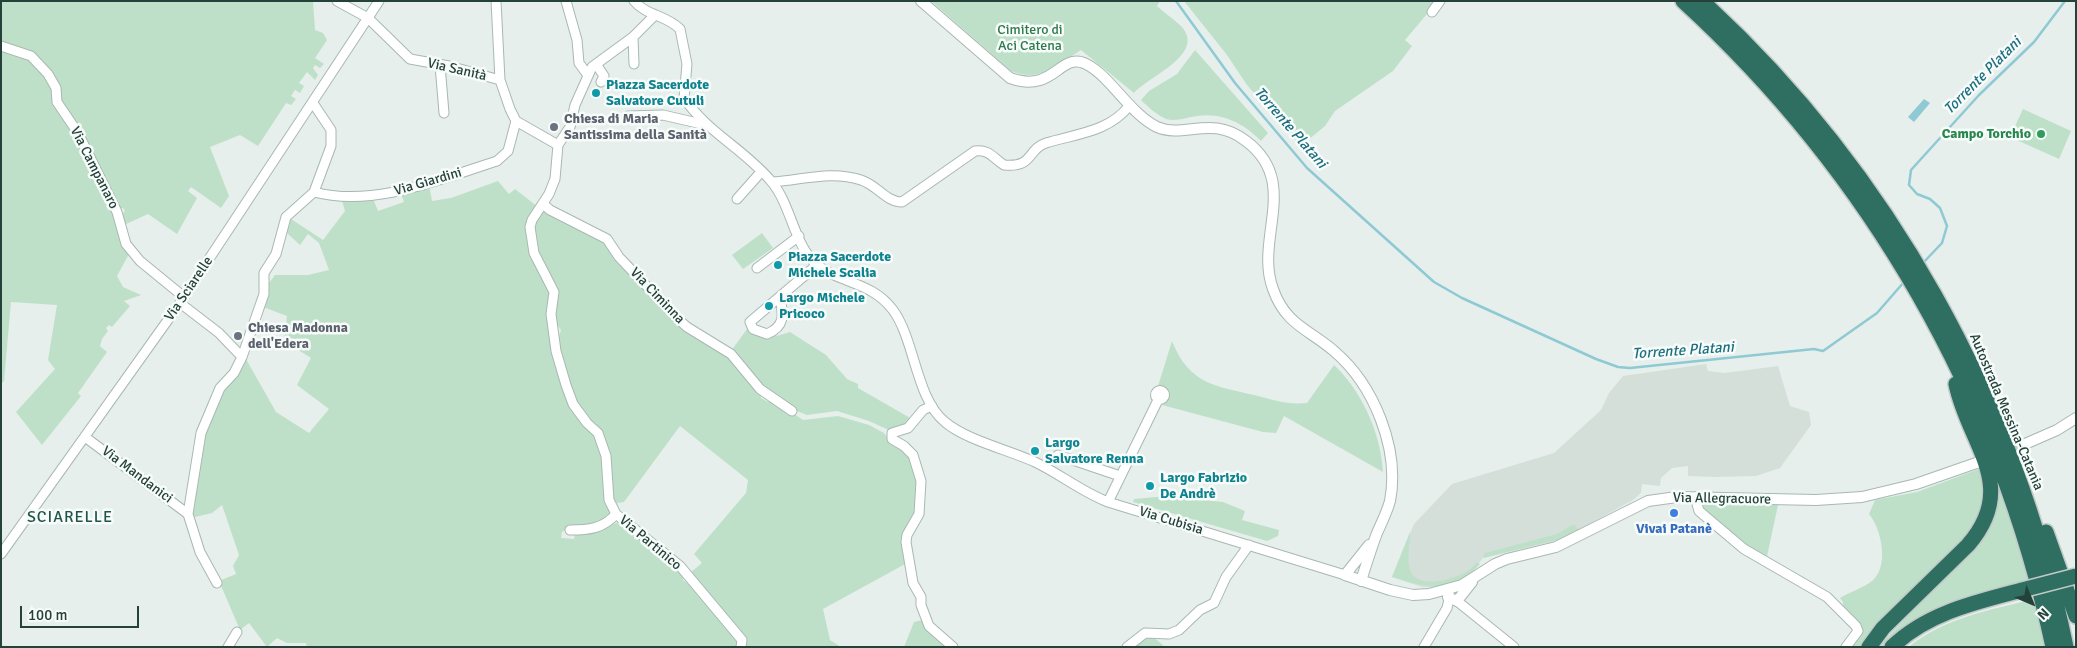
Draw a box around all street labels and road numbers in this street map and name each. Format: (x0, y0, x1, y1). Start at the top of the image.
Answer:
street label: Via Sanità (426, 55, 488, 85)
street label: Via Campanaro (66, 124, 122, 212)
street label: Via Giardini (392, 164, 464, 200)
street label: Via Sciarelle (161, 254, 217, 324)
street label: Via Ciminna (626, 264, 688, 328)
street label: Autostrada Messina-Catania (1965, 331, 2047, 493)
street label: Via Mandanici (98, 443, 176, 507)
street label: Via Allegracuore (1673, 490, 1771, 508)
street label: Via Cubisia (1137, 503, 1205, 539)
street label: Via Partinico (615, 512, 685, 574)

